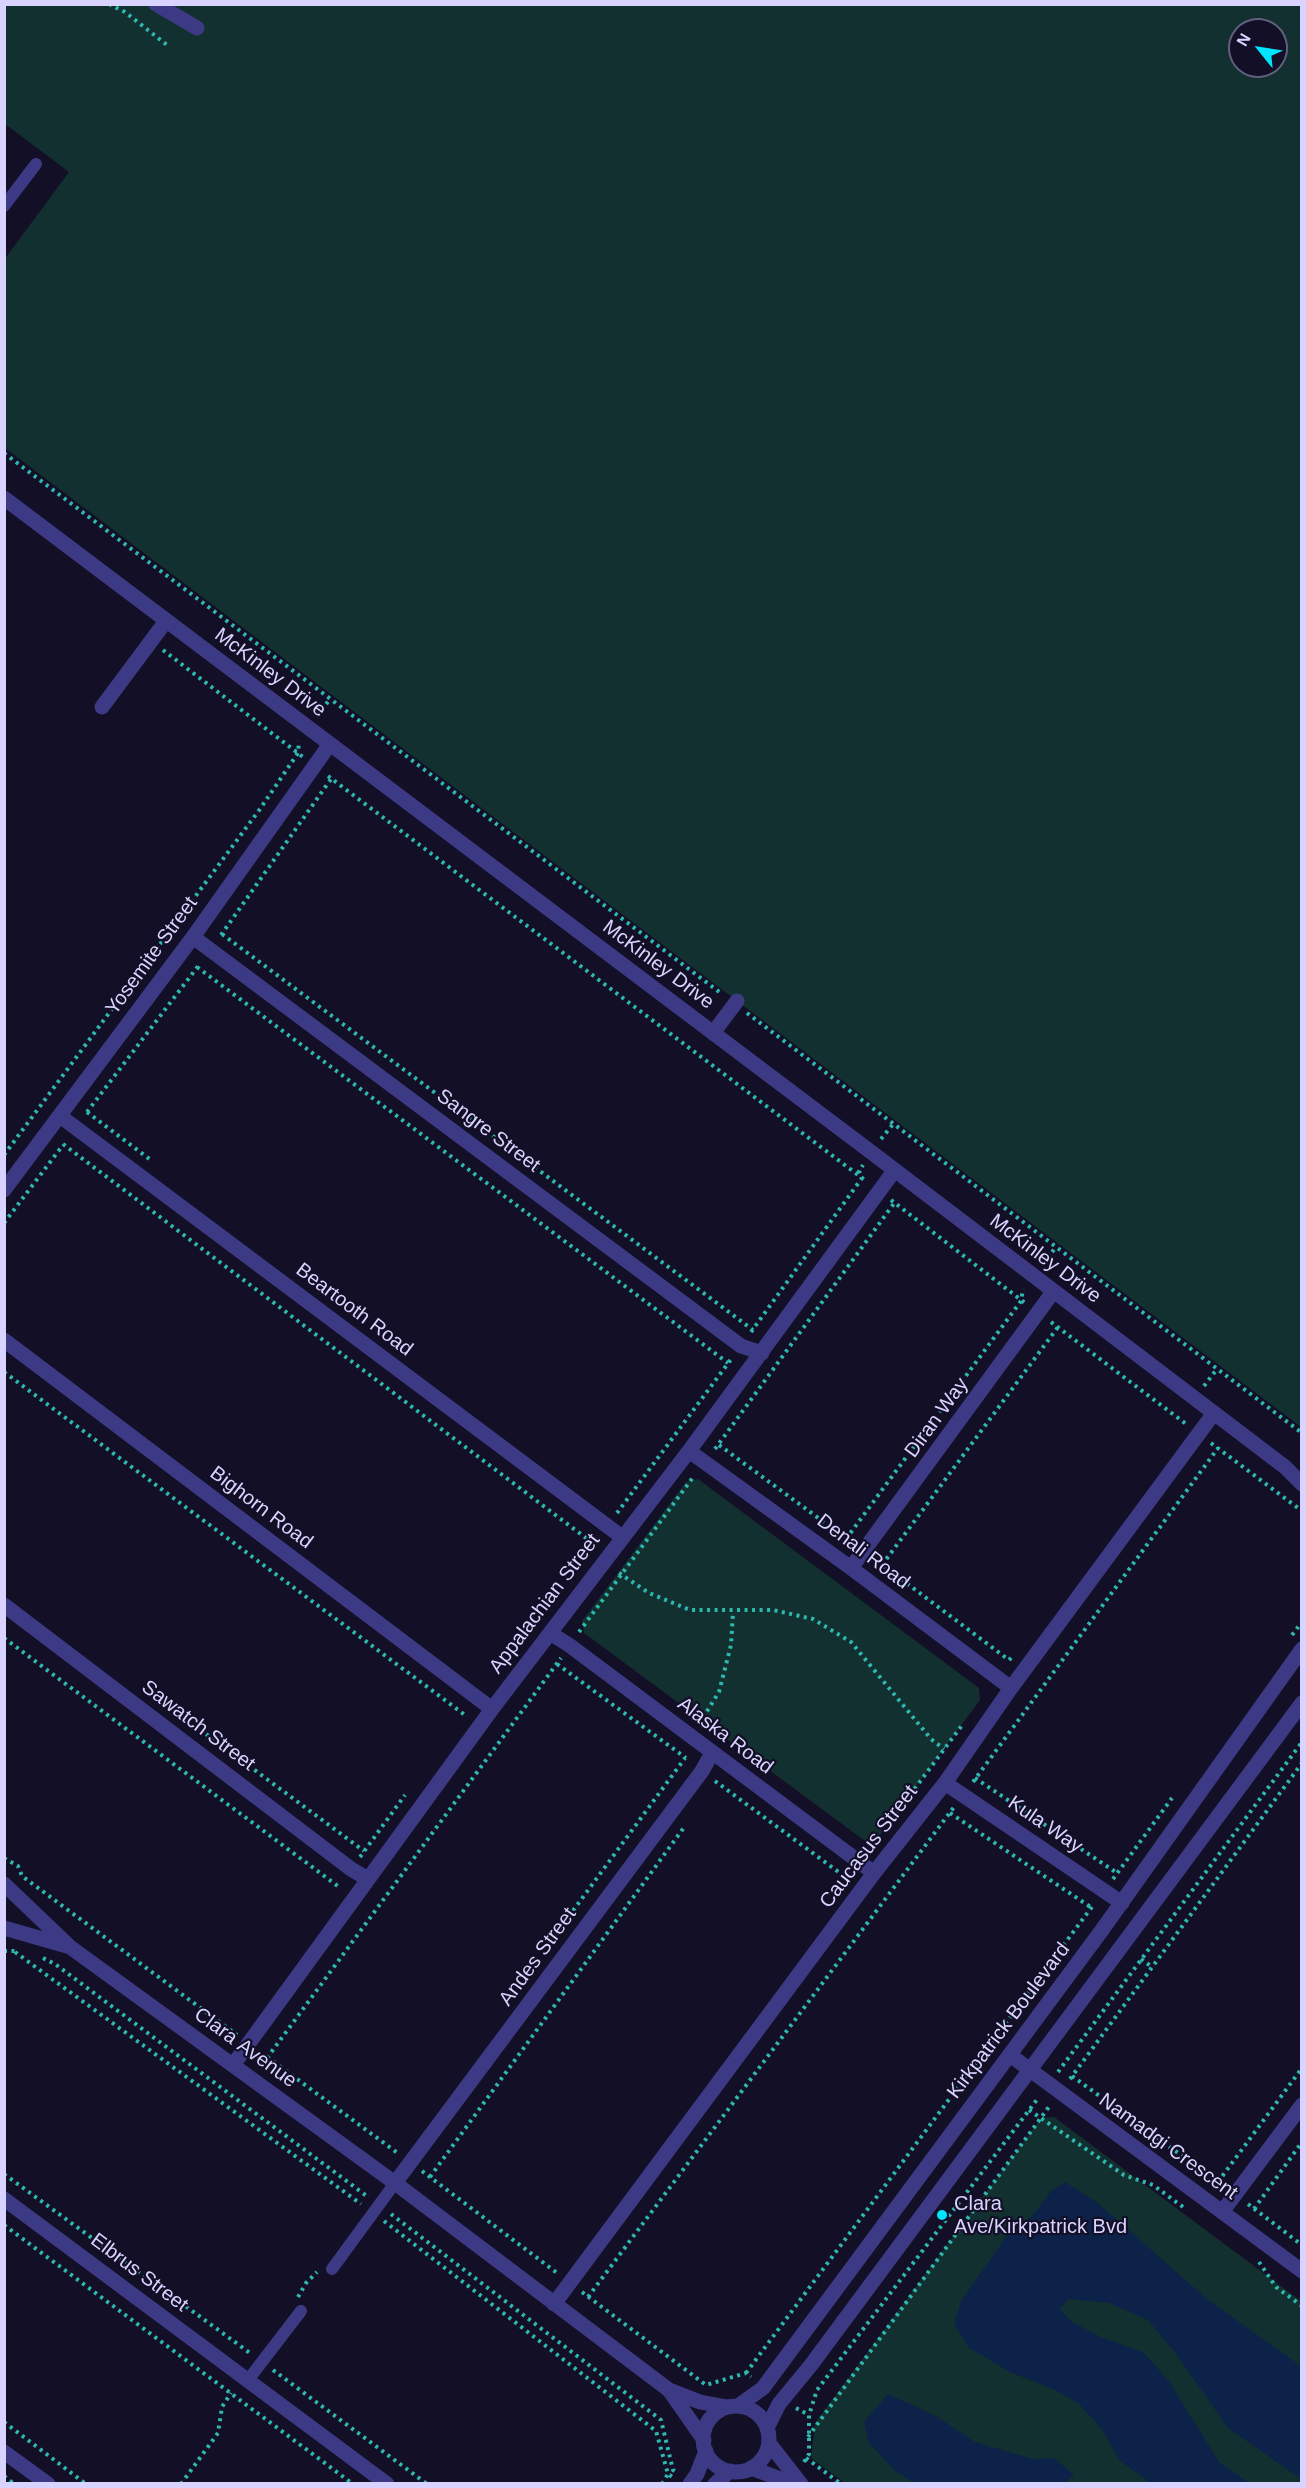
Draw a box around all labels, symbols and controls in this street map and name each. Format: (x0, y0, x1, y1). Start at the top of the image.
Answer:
north arrow (1228, 18, 1288, 78)
text: N (1233, 30, 1254, 49)
street label: McKinley Drive (210, 623, 330, 723)
street label: Yosemite Street (101, 892, 203, 1020)
street label: McKinley Drive (598, 915, 718, 1015)
street label: Sangre Street (431, 1084, 545, 1178)
street label: McKinley Drive (985, 1209, 1105, 1309)
street label: Beartooth Road (291, 1258, 417, 1362)
street label: Diran Way (900, 1373, 974, 1463)
street label: Bighorn Road (205, 1462, 317, 1554)
street label: Denali Road (812, 1509, 914, 1595)
street label: Appalachian Street (485, 1529, 605, 1679)
street label: Sawatch Street (137, 1676, 259, 1776)
street label: Alaska Road (672, 1692, 778, 1780)
street label: Caucasus Street (815, 1781, 923, 1913)
street label: Kula Way (1003, 1791, 1087, 1859)
street label: Andes Street (494, 1903, 582, 2011)
street label: Kirkpatrick Boulevard (943, 1938, 1075, 2104)
street label: Clara Avenue (189, 2003, 301, 2093)
street label: Namadgi Crescent (1094, 2089, 1242, 2205)
place label: Clara Ave/Kirkpatrick Bvd (954, 2192, 1127, 2239)
marker: Clara Ave/Kirkpatrick Bvd (935, 2208, 949, 2222)
street label: Elbrus Street (86, 2229, 192, 2317)

